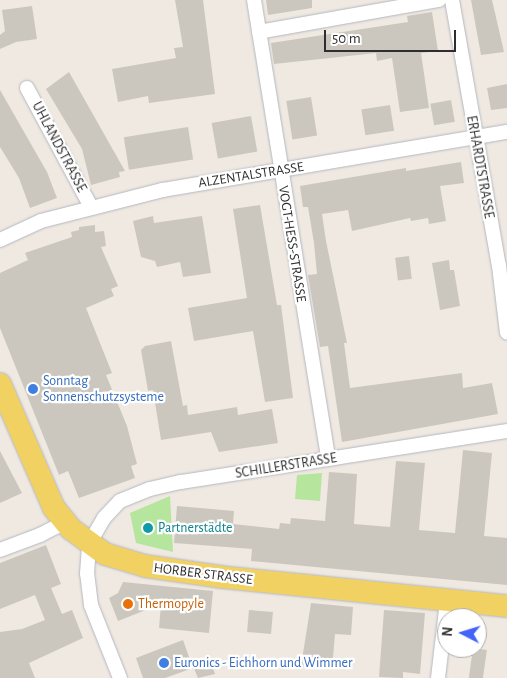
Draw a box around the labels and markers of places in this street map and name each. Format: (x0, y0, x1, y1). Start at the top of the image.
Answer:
place label: Sonntag Sonnenschutzsysteme (43, 373, 164, 406)
marker: Sonntag Sonnenschutzsysteme (27, 383, 39, 395)
place label: Partnerstädte (158, 520, 233, 536)
marker: Partnerstädte (142, 522, 154, 534)
place label: Thermopyle (138, 596, 204, 612)
marker: Thermopyle (122, 598, 134, 610)
place label: Euronics - Eichhorn und Wimmer (174, 655, 353, 671)
marker: Euronics - Eichhorn und Wimmer (158, 657, 170, 669)

